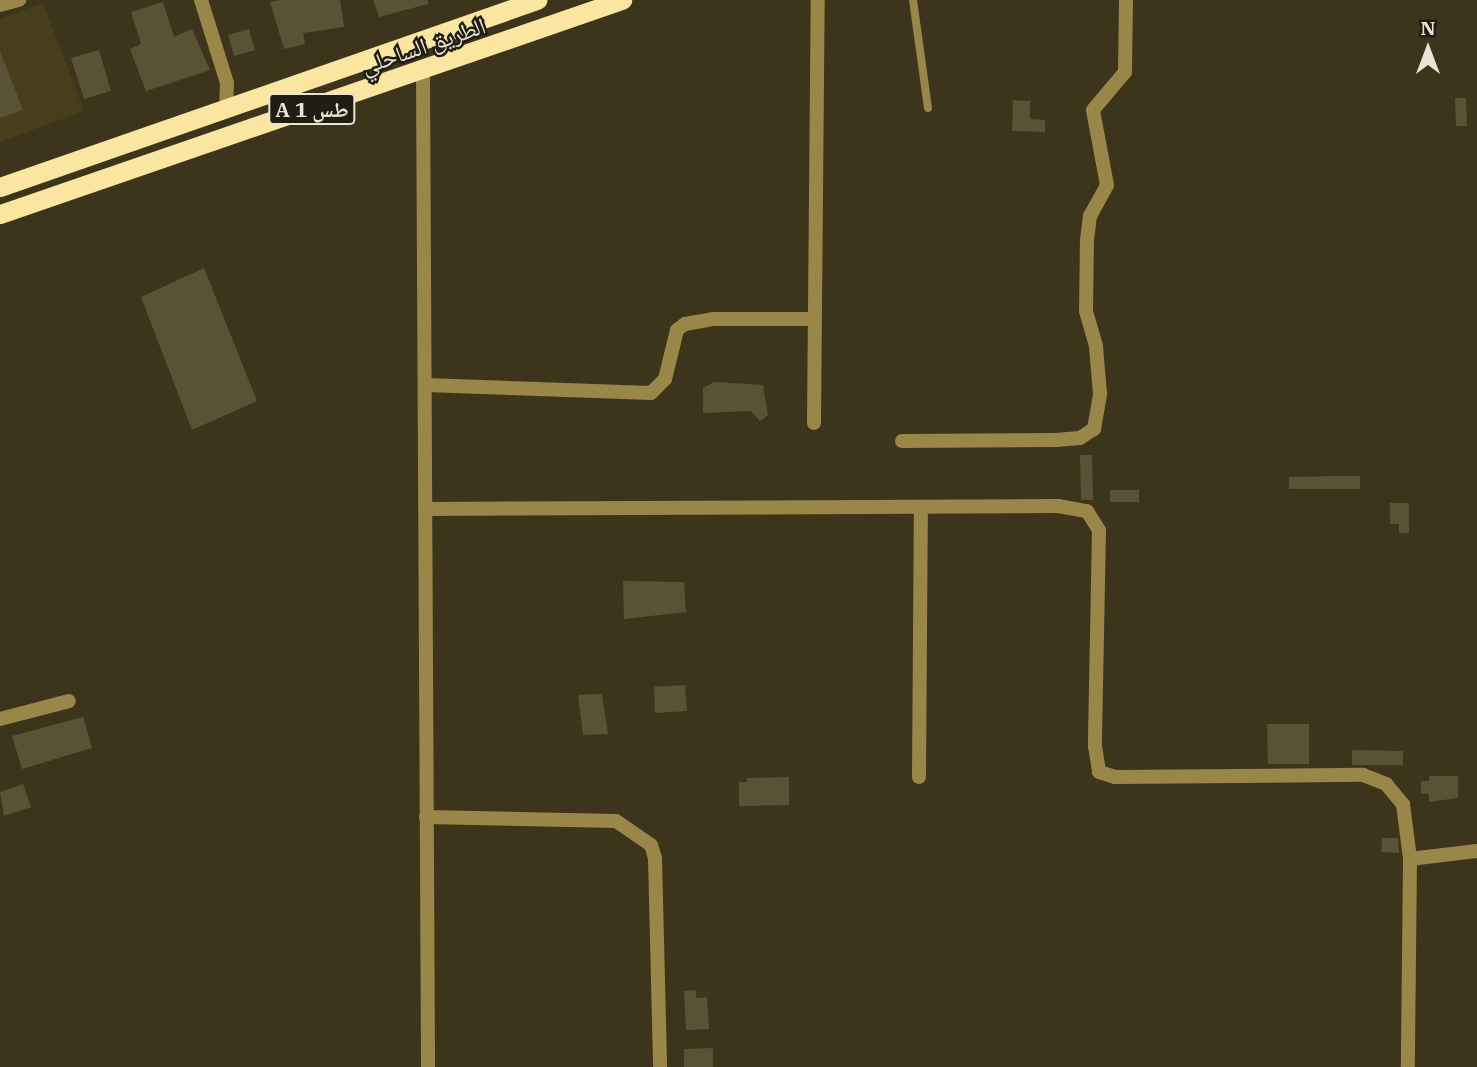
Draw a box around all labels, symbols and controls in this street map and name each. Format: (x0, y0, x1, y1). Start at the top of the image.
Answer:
street label: الطريق الساحلي (357, 11, 489, 79)
north arrow (1393, 14, 1463, 84)
text: N (1420, 16, 1436, 40)
road number: A 1 طس (268, 92, 356, 126)

